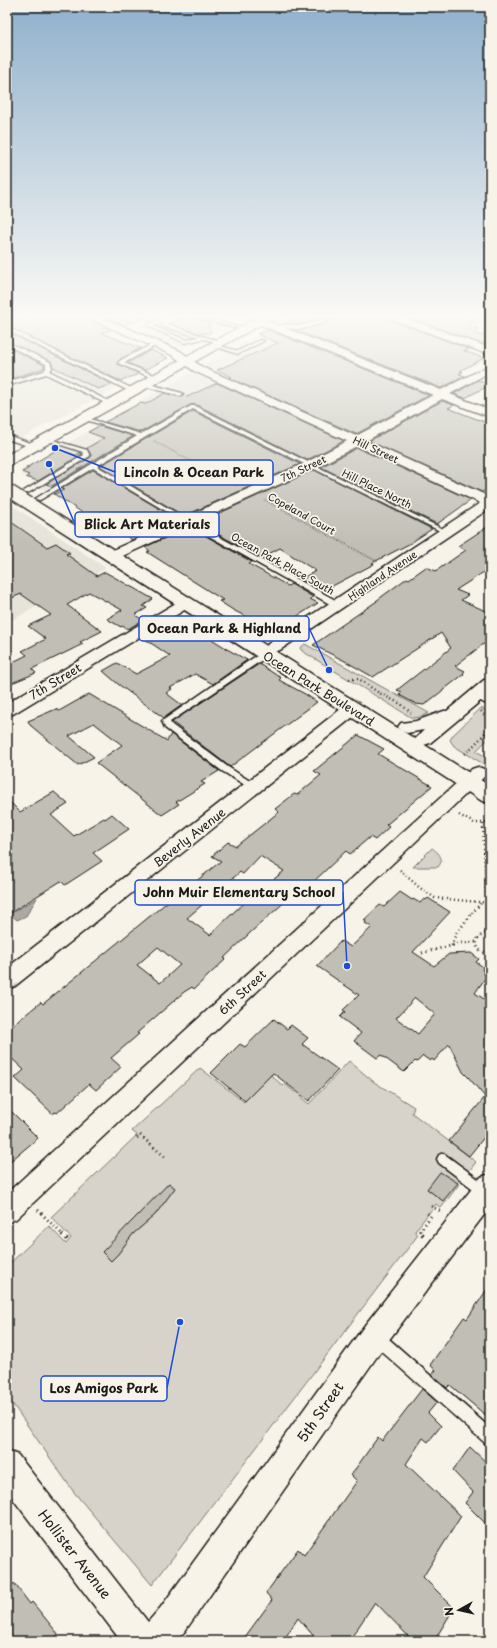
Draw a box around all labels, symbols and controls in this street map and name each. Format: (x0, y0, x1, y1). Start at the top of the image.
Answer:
street label: Hill Street (351, 432, 401, 466)
street label: 7th Street (278, 451, 328, 485)
callout: Lincoln & Ocean Park (115, 460, 273, 485)
text: Lincoln & Ocean Park (124, 462, 264, 481)
street label: Hill Place North (340, 465, 415, 511)
street label: Copeland Court (266, 488, 338, 538)
callout: Blick Art Materials (75, 512, 219, 537)
text: Blick Art Materials (84, 514, 210, 533)
street label: Ocean Park Place South (229, 528, 337, 598)
street label: Highland Avenue (344, 546, 420, 604)
callout: Ocean Park & Highland (139, 616, 309, 641)
text: Ocean Park & Highland (147, 618, 301, 637)
street label: Ocean Park Boulevard (260, 646, 379, 730)
street label: 7th Street (25, 658, 85, 704)
street label: Beverly Avenue (149, 803, 229, 871)
callout: John Muir Elementary School (135, 880, 343, 905)
text: John Muir Elementary School (143, 882, 335, 901)
street label: 6th Street (214, 965, 270, 1019)
callout: Los Amigos Park (41, 1376, 167, 1401)
text: Los Amigos Park (50, 1378, 159, 1397)
street label: 5th Street (292, 1378, 349, 1446)
street label: Hollister Avenue (33, 1505, 117, 1603)
north arrow (439, 1590, 479, 1630)
text: N (440, 1606, 458, 1617)

